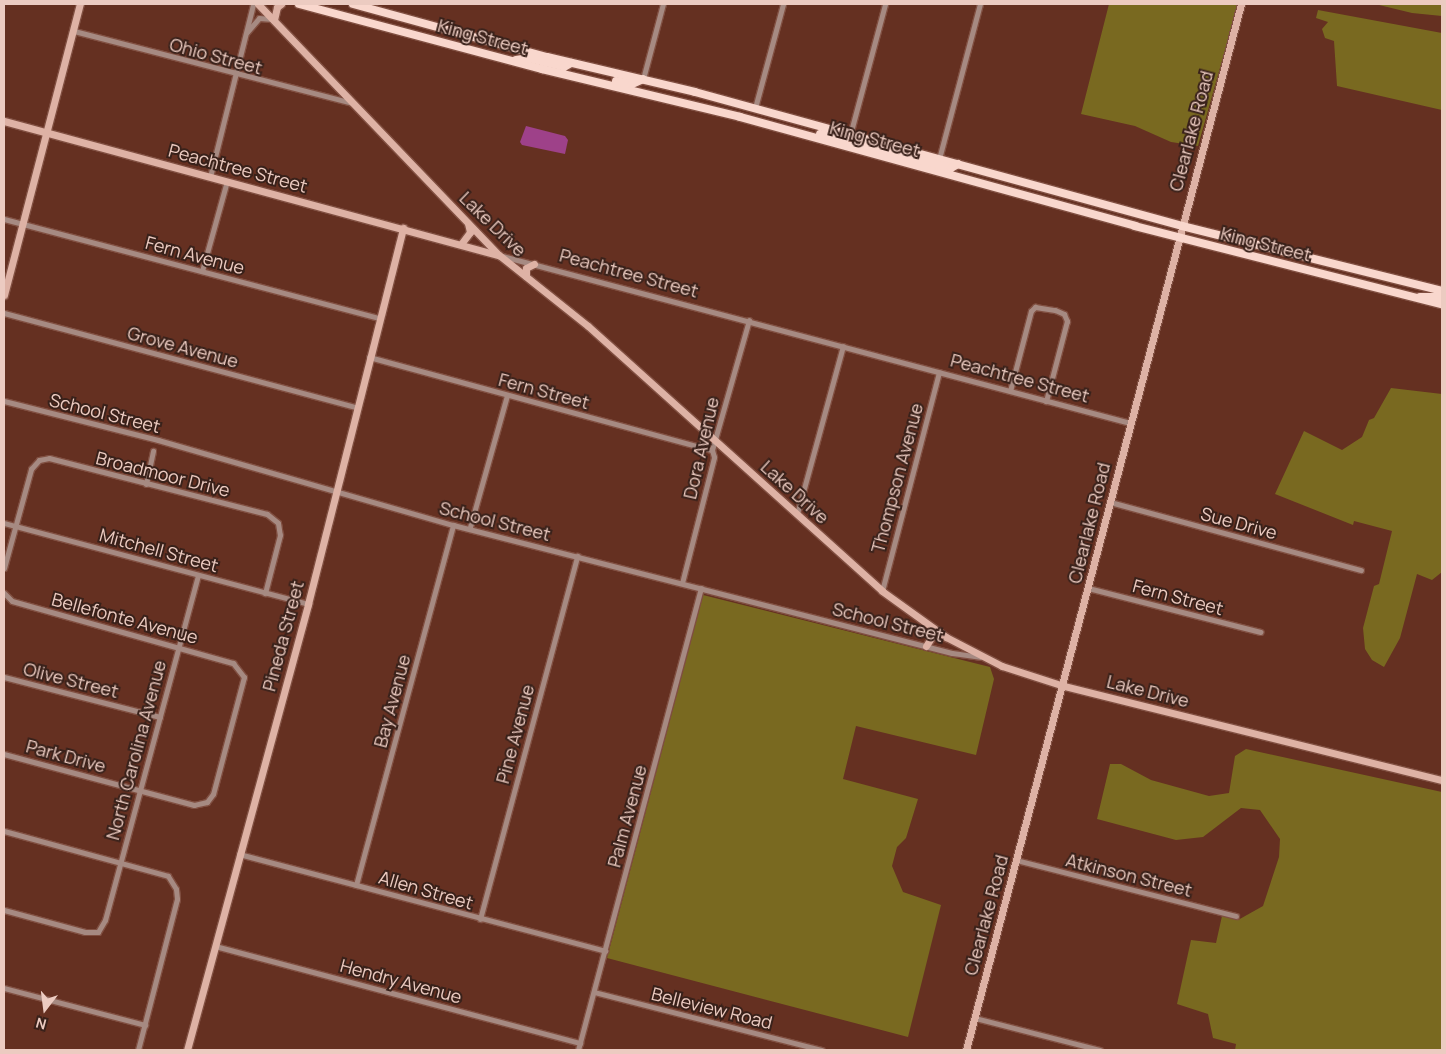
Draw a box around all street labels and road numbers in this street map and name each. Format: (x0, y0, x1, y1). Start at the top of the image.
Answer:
street label: King Street (435, 15, 531, 59)
street label: Ohio Street (167, 33, 265, 79)
street label: Clearlake Road (1165, 68, 1217, 194)
street label: King Street (827, 117, 923, 161)
street label: Peachtree Street (166, 139, 310, 197)
street label: Lake Drive (455, 187, 531, 261)
street label: King Street (1218, 222, 1314, 266)
street label: Fern Avenue (143, 231, 247, 279)
street label: Peachtree Street (557, 244, 701, 302)
street label: Grove Avenue (125, 322, 241, 372)
street label: Peachtree Street (948, 349, 1092, 407)
street label: Fern Street (496, 369, 592, 413)
street label: School Street (47, 389, 163, 437)
street label: Dora Avenue (679, 395, 723, 501)
street label: Thompson Avenue (867, 401, 927, 555)
street label: Broadmoor Drive (94, 447, 232, 501)
street label: Lake Drive (757, 456, 833, 528)
street label: Clearlake Road (1064, 460, 1114, 586)
street label: School Street (437, 497, 553, 545)
street label: Sue Drive (1199, 502, 1279, 544)
street label: Mitchell Street (97, 524, 221, 576)
street label: Fern Street (1130, 575, 1226, 619)
street label: Pineda Street (258, 578, 308, 694)
street label: Bellefonte Avenue (50, 588, 200, 648)
street label: School Street (830, 598, 946, 646)
street label: Bay Avenue (369, 652, 415, 750)
street label: Olive Street (21, 658, 121, 702)
street label: North Carolina Avenue (102, 658, 170, 842)
street label: Lake Drive (1105, 670, 1191, 712)
street label: Pine Avenue (491, 682, 539, 786)
street label: Park Drive (24, 735, 108, 777)
street label: Palm Avenue (603, 762, 651, 870)
street label: Atkinson Street (1064, 849, 1194, 901)
street label: Clearlake Road (960, 852, 1012, 978)
street label: Allen Street (376, 866, 476, 914)
street label: Hendry Avenue (338, 954, 464, 1008)
street label: Belleview Road (649, 983, 775, 1033)

